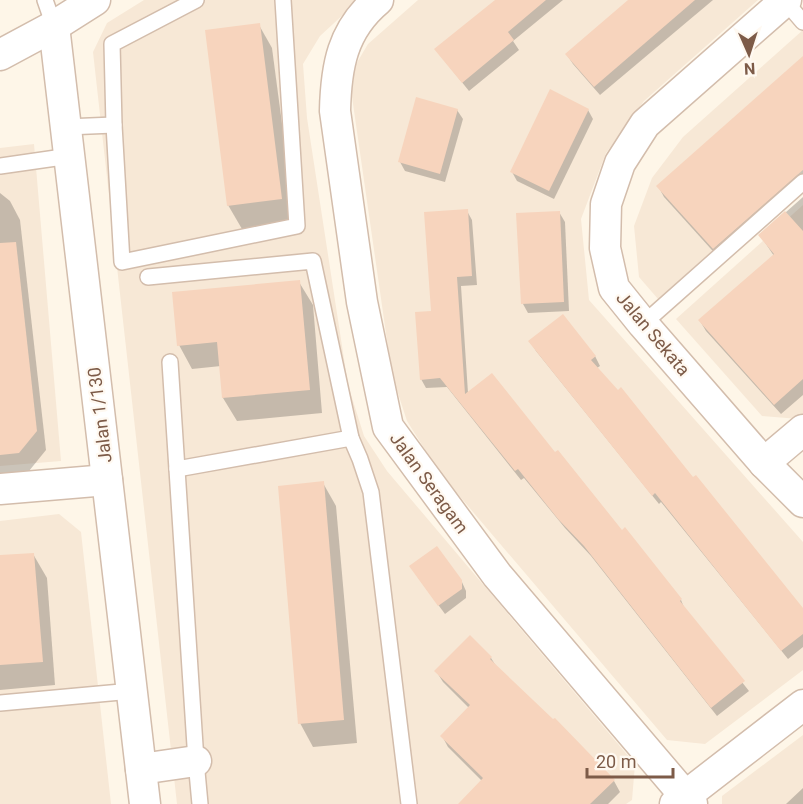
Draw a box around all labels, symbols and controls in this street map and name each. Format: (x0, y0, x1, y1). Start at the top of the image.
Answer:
north arrow (719, 24, 779, 84)
text: N (744, 59, 756, 78)
street label: Jalan Sekata (612, 287, 695, 380)
street label: Jalan 1/130 (83, 366, 116, 464)
street label: Jalan Seragam (386, 428, 473, 537)
scale bar (587, 741, 672, 779)
text: 20 m (596, 751, 636, 772)

